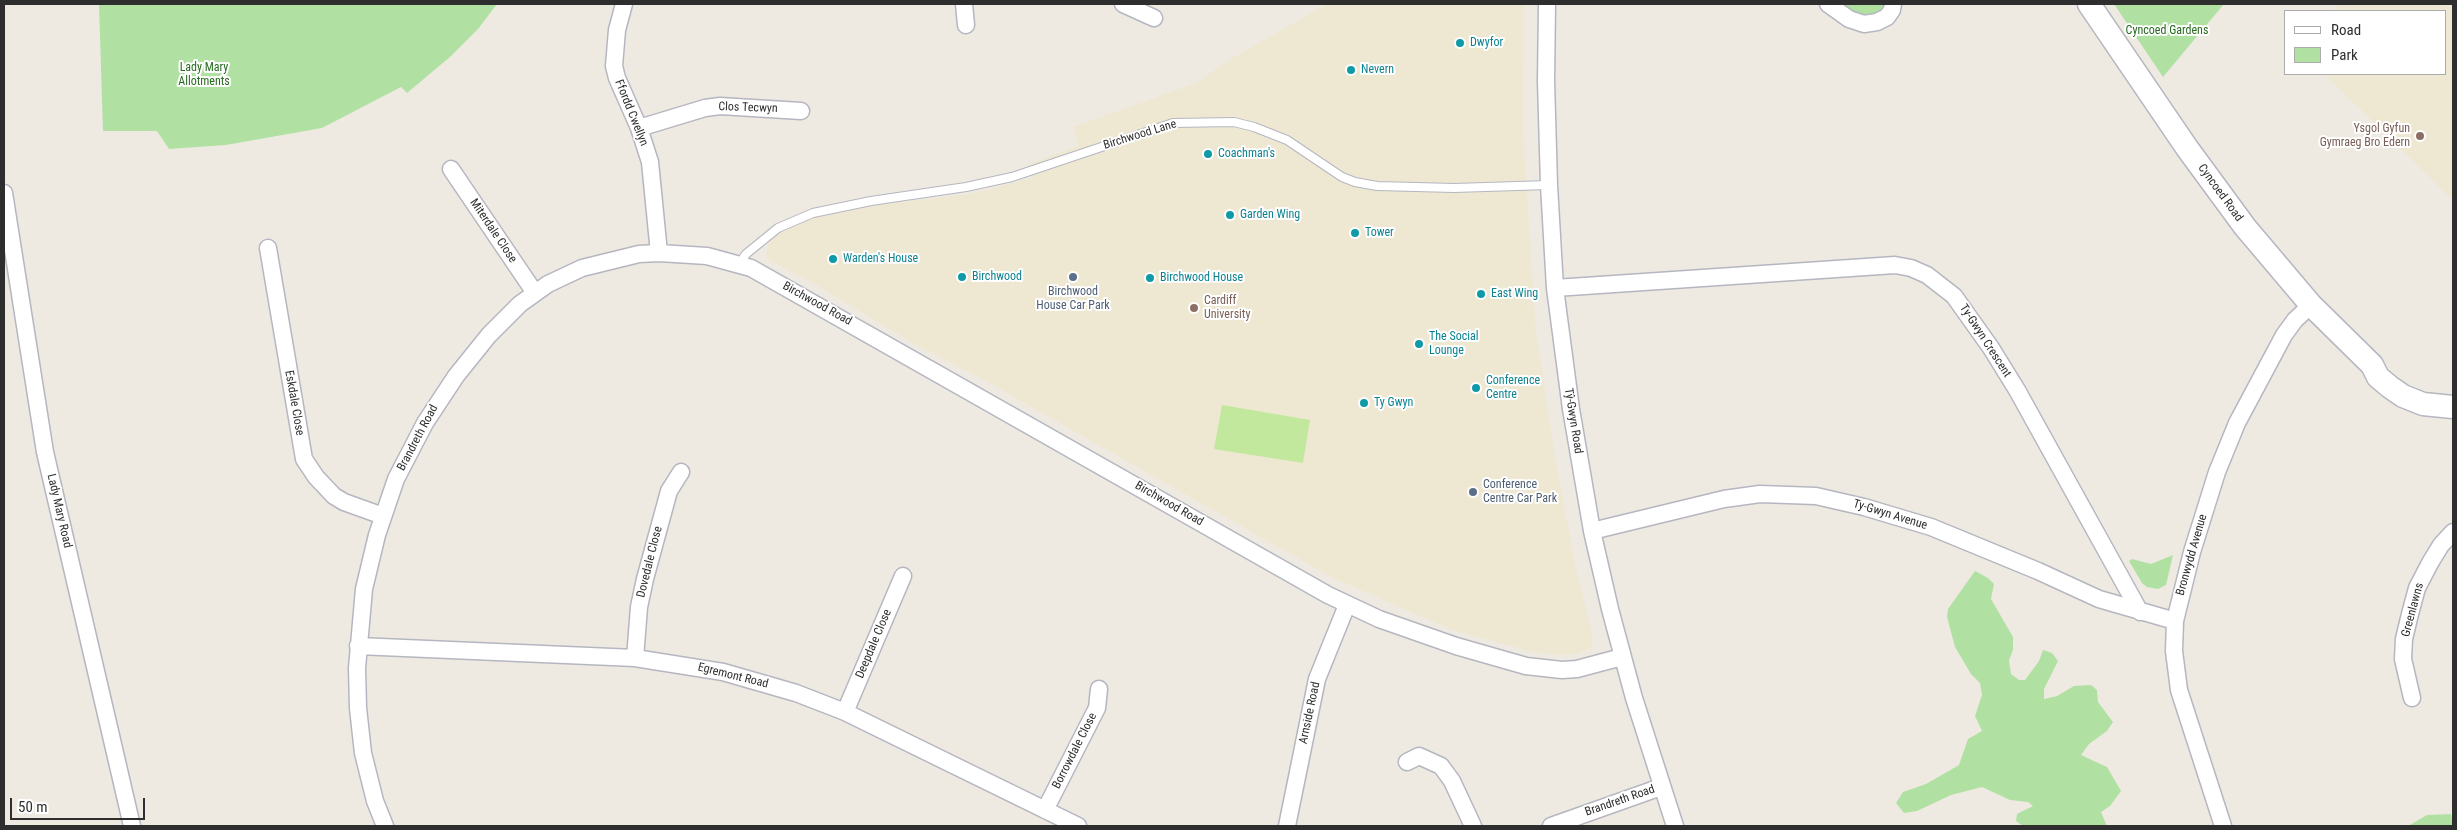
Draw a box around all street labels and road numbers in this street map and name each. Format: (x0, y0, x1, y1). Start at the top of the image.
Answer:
street label: Ffordd Cwellyn (611, 78, 651, 148)
street label: Clos Tecwyn (718, 100, 778, 116)
street label: Birchwood Lane (1102, 117, 1178, 153)
street label: Cyncoed Road (2194, 161, 2246, 225)
street label: Miterdale Close (466, 196, 520, 266)
street label: Birchwood Road (780, 279, 854, 329)
street label: Ty-Gwyn Crescent (1956, 302, 2014, 380)
street label: Eskdale Close (281, 369, 307, 437)
street label: Tŷ-Gwyn Road (1561, 387, 1585, 455)
street label: Brandreth Road (395, 402, 441, 474)
street label: Lady Mary Road (43, 473, 75, 549)
street label: Birchwood Road (1132, 479, 1206, 529)
street label: Ty-Gwyn Avenue (1851, 497, 1929, 533)
street label: Bronwydd Avenue (2174, 513, 2210, 597)
street label: Dovedale Close (634, 525, 666, 599)
street label: Greenlawns (2399, 581, 2427, 639)
street label: Deepdale Close (853, 607, 895, 681)
street label: Egremont Road (696, 660, 770, 692)
street label: Arnside Road (1296, 681, 1324, 745)
street label: Borrowdale Close (1050, 711, 1100, 791)
street label: Brandreth Road (1583, 782, 1657, 820)

